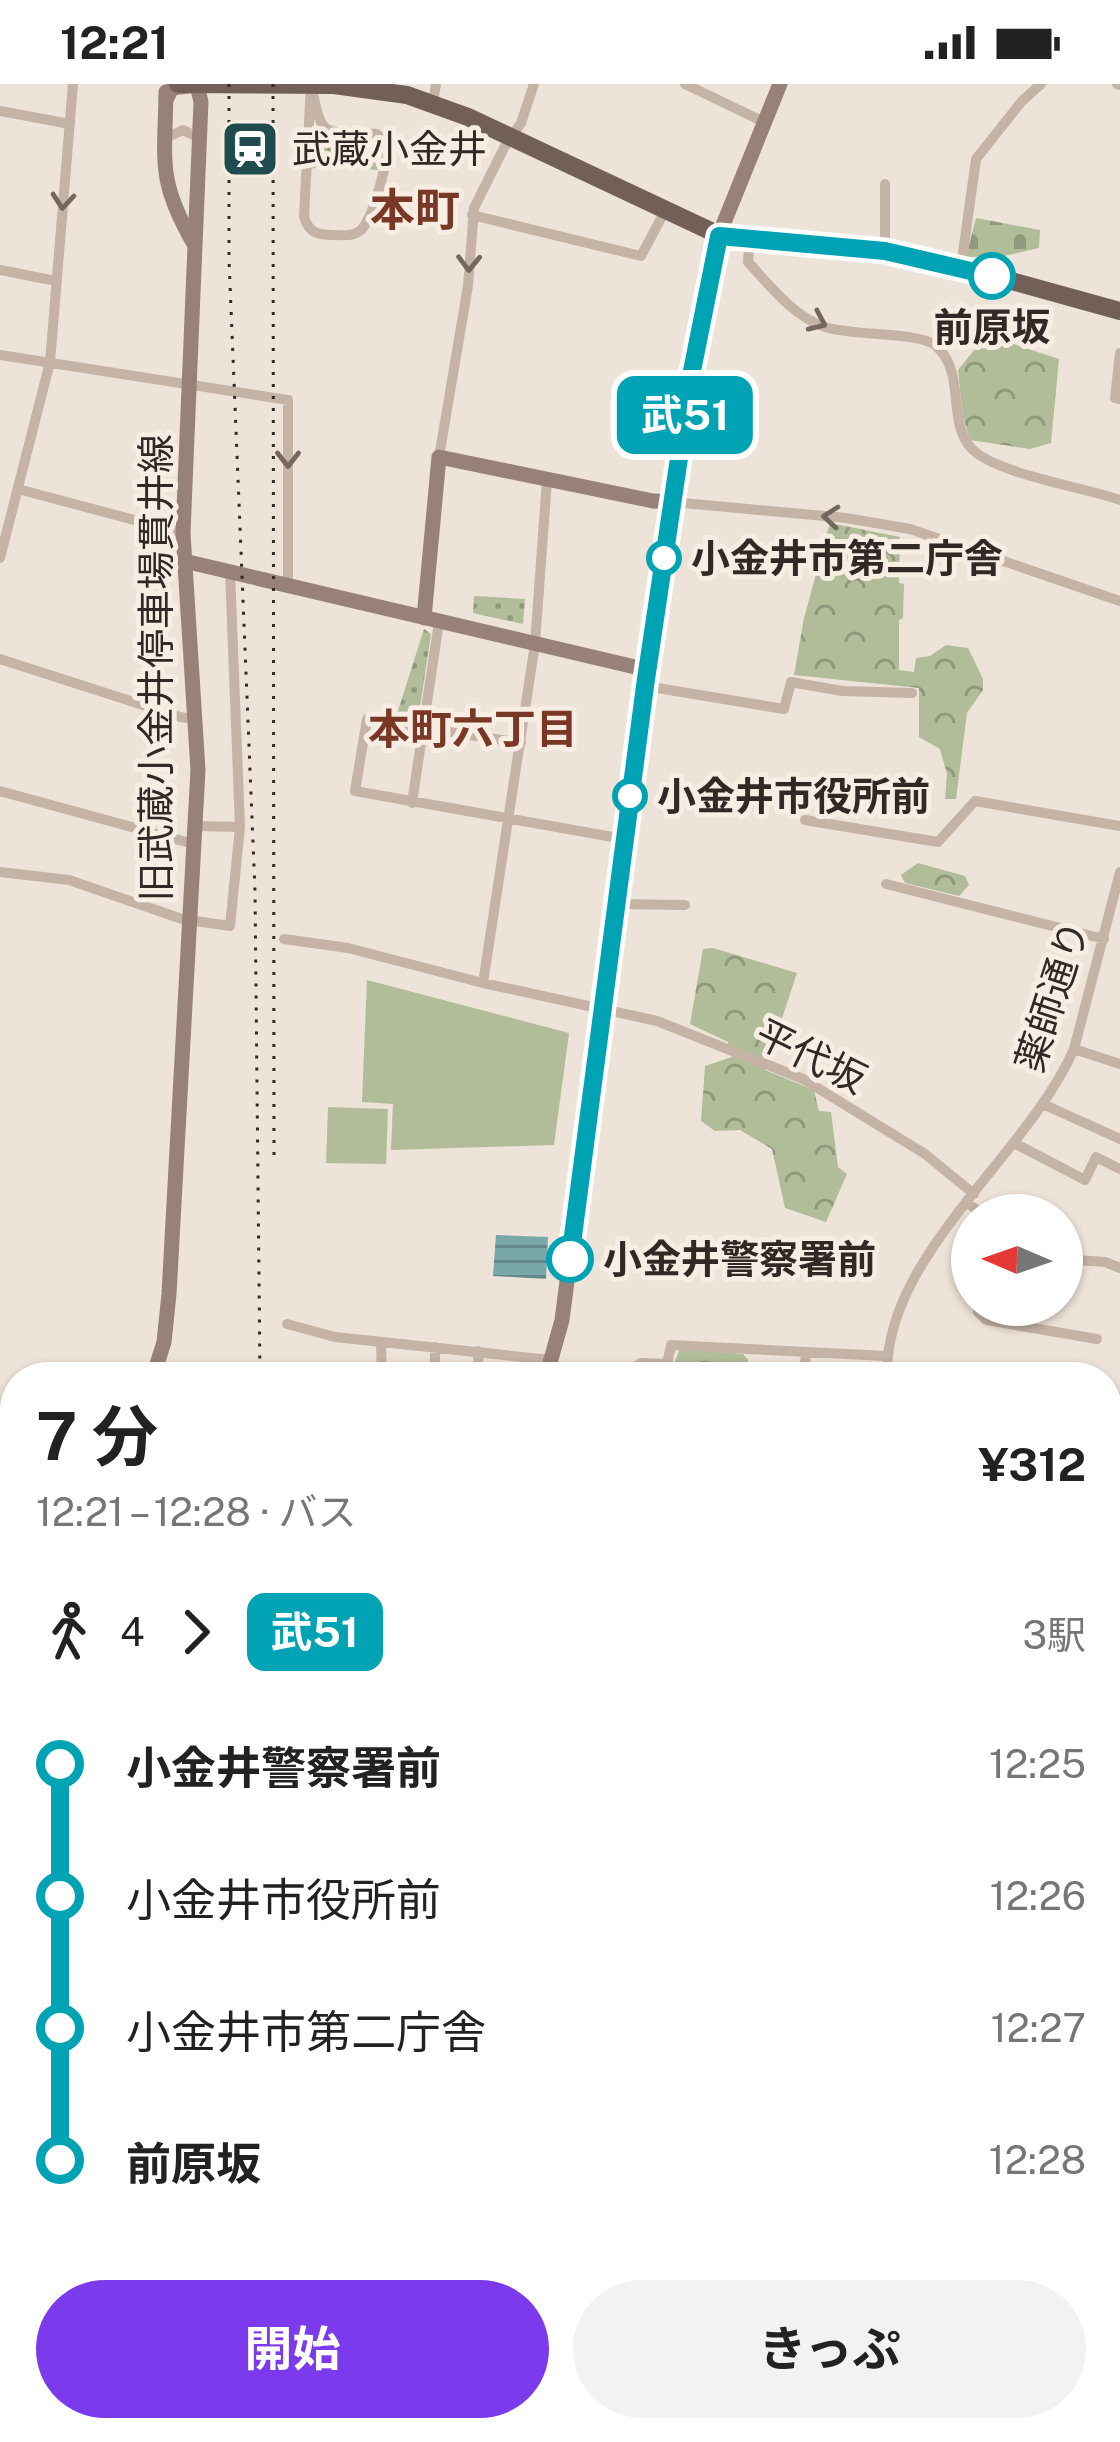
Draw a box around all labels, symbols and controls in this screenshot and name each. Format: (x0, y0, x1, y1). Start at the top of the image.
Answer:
text: 12:21 (60, 16, 169, 69)
station icon: 武蔵小金井 (219, 118, 281, 180)
place label: 武蔵小金井 (292, 126, 487, 172)
district label: 本町 (370, 183, 460, 236)
one-way arrow (51, 192, 76, 211)
one-way arrow (457, 254, 483, 273)
marker: 前原坂 (970, 254, 1014, 298)
place label: 前原坂 (933, 304, 1051, 350)
one-way arrow (806, 308, 827, 332)
line badge: 武51 (616, 376, 754, 454)
text: 武51 (641, 390, 729, 439)
street label: 旧武蔵小金井停車場貫井線 (133, 434, 179, 902)
one-way arrow (275, 451, 301, 469)
one-way arrow (821, 505, 840, 530)
place label: 小金井市第二庁舎 (691, 535, 1003, 581)
marker: 小金井市第二庁舎 (648, 542, 680, 574)
district label: 本町六丁目 (368, 704, 578, 753)
place label: 小金井市役所前 (657, 773, 930, 819)
marker: 小金井市役所前 (614, 780, 646, 812)
street label: 薬師通り (1006, 915, 1098, 1077)
street label: 平代坂 (748, 1010, 874, 1102)
north arrow (951, 1194, 1083, 1326)
map controls (951, 1194, 1083, 1326)
place label: 小金井警察署前 (603, 1236, 876, 1282)
marker: 小金井警察署前 (548, 1237, 592, 1281)
text: 7 分 (36, 1397, 158, 1475)
text: ¥312 (979, 1438, 1086, 1491)
text: 12:21 – 12:28 · バス (36, 1489, 357, 1535)
icon: walk (36, 1599, 102, 1665)
icon: forward (163, 1599, 229, 1665)
text: 武51 (271, 1607, 359, 1656)
text: 4 (120, 1609, 145, 1655)
text: 3駅 (1022, 1612, 1086, 1658)
text: 小金井警察署前 (126, 1741, 441, 1794)
text: 12:25 (989, 1741, 1086, 1787)
text: 小金井市役所前 (126, 1873, 441, 1926)
text: 12:26 (990, 1873, 1086, 1919)
text: 小金井市第二庁舎 (126, 2005, 486, 2058)
text: 12:27 (991, 2005, 1086, 2051)
text: 前原坂 (126, 2137, 261, 2190)
text: 12:28 (989, 2137, 1086, 2183)
button: 開始 (36, 2280, 549, 2418)
button: きっぷ (573, 2280, 1086, 2418)

